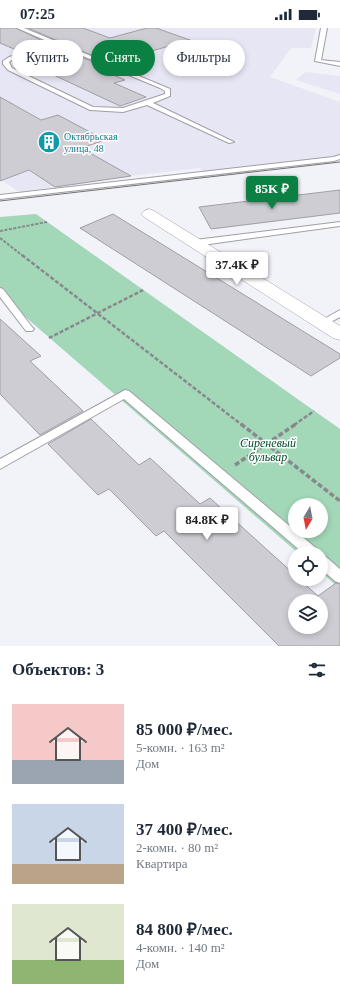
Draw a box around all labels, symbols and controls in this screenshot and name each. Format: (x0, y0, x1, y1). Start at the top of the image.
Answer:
text: 07:25 (20, 6, 55, 22)
chip: Купить (12, 40, 83, 76)
chip: Снять (91, 40, 155, 76)
chip: Фильтры (163, 40, 245, 76)
building icon: Октябрьская улица, 48 (36, 129, 62, 155)
place label: Октябрьская улица, 48 (64, 131, 118, 154)
pin: 85K ₽ (244, 176, 300, 210)
text: 85K ₽ (255, 181, 289, 196)
pin: 37.4K ₽ (200, 252, 274, 286)
text: 37.4K ₽ (215, 257, 259, 272)
park label: Сиреневый бульвар (240, 436, 296, 464)
north arrow (288, 498, 328, 538)
map controls (288, 498, 328, 634)
pin: 84.8K ₽ (170, 507, 244, 541)
text: 84.8K ₽ (185, 512, 229, 527)
button: locate (288, 546, 328, 586)
button: layers (288, 594, 328, 634)
icon: filters (306, 659, 328, 681)
text: Объектов: 3 (12, 660, 104, 679)
icon: home (44, 720, 92, 768)
text: 85 000 ₽/мес. (136, 720, 233, 739)
text: 5-комн. · 163 m² (136, 740, 225, 755)
text: Дом (136, 756, 159, 771)
icon: home (44, 820, 92, 868)
text: 37 400 ₽/мес. (136, 820, 233, 839)
text: 2-комн. · 80 m² (136, 840, 218, 855)
text: Квартира (136, 856, 188, 871)
icon: home (44, 920, 92, 968)
text: 84 800 ₽/мес. (136, 920, 233, 939)
text: 4-комн. · 140 m² (136, 940, 225, 955)
text: Дом (136, 956, 159, 971)

